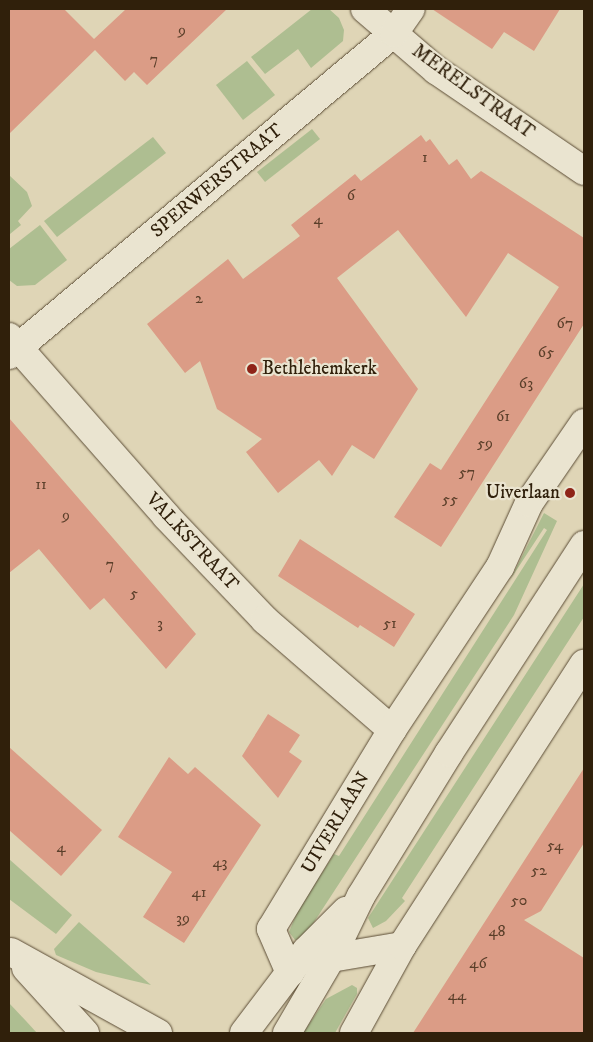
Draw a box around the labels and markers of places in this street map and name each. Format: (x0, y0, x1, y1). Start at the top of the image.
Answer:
place label: Bethlehemkerk (262, 358, 377, 380)
marker: Bethlehemkerk (246, 363, 258, 375)
place label: Uiverlaan (486, 482, 560, 504)
marker: Uiverlaan (564, 487, 576, 499)

